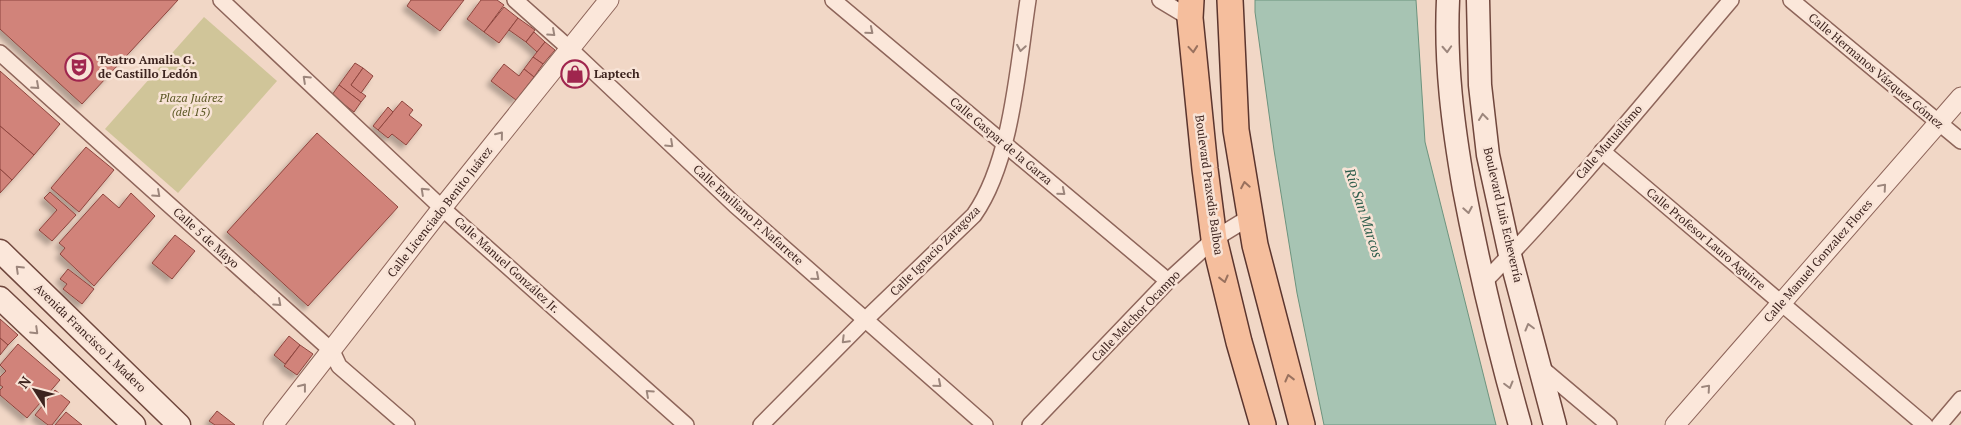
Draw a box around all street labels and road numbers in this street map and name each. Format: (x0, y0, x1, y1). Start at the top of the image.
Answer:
street label: Calle Hermanos Vázquez Gómez (1806, 10, 1947, 132)
street label: Calle Gaspar de la Garza (947, 93, 1056, 188)
street label: Calle Mutualismo (1572, 101, 1645, 182)
street label: Boulevard Praxedis Balboa (1192, 114, 1227, 256)
street label: Calle Licenciado Benito Juárez (384, 143, 495, 280)
street label: Boulevard Luis Echeverría (1481, 146, 1526, 284)
street label: Calle Emiliano P. Nafarrete (690, 161, 807, 268)
street label: Calle Profesor Lauro Aguirre (1644, 184, 1769, 293)
street label: Calle Manuel Gonzalez Flores (1760, 196, 1875, 325)
street label: Calle Ignacio Zaragoza (886, 202, 983, 299)
street label: Calle 5 de Mayo (170, 204, 243, 271)
street label: Calle Manuel González Jr. (451, 213, 563, 316)
street label: Calle Melchor Ocampo (1088, 267, 1183, 364)
street label: Avenida Francisco I. Madero (31, 280, 150, 395)

